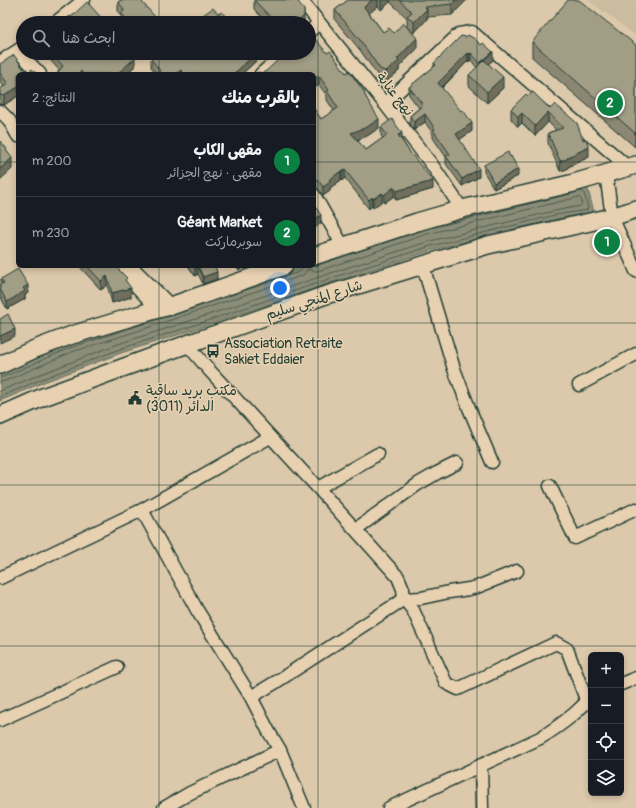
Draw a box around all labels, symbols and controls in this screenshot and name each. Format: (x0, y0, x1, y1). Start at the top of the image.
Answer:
search box (16, 16, 316, 60)
icon: search (30, 27, 52, 49)
text: ابحث هنا (62, 29, 115, 48)
street label: نهج عنابة (372, 69, 417, 120)
text: بالقرب منك (222, 87, 300, 108)
pin: 2 (597, 88, 623, 118)
text: النتائج: 2 (32, 90, 76, 106)
text: مقهى الكاب (193, 141, 262, 160)
text: 200 m (32, 153, 71, 169)
text: 1 (284, 153, 290, 169)
text: مقهى · نهج الجزائر (168, 165, 262, 181)
text: Géant Market (177, 213, 262, 232)
text: 230 m (32, 225, 69, 241)
text: 2 (283, 225, 291, 241)
pin: 1 (594, 227, 620, 257)
text: سوبرماركت (205, 234, 262, 250)
street label: شارع المنجي سليم (263, 276, 366, 327)
your location (270, 278, 290, 298)
place label: Association Retraite Sakiet Eddaier (224, 335, 343, 368)
bus stop icon: Association Retraite Sakiet Eddaier (205, 343, 221, 359)
place label: مكتب بريد ساقية الدائر (3011) (146, 382, 237, 415)
public building icon: مكتب بريد ساقية الدائر (3011) (127, 390, 143, 406)
map controls (588, 652, 624, 796)
button: + (588, 652, 624, 688)
button: − (588, 688, 624, 724)
button: locate (588, 724, 624, 760)
button: layers (588, 760, 624, 796)

